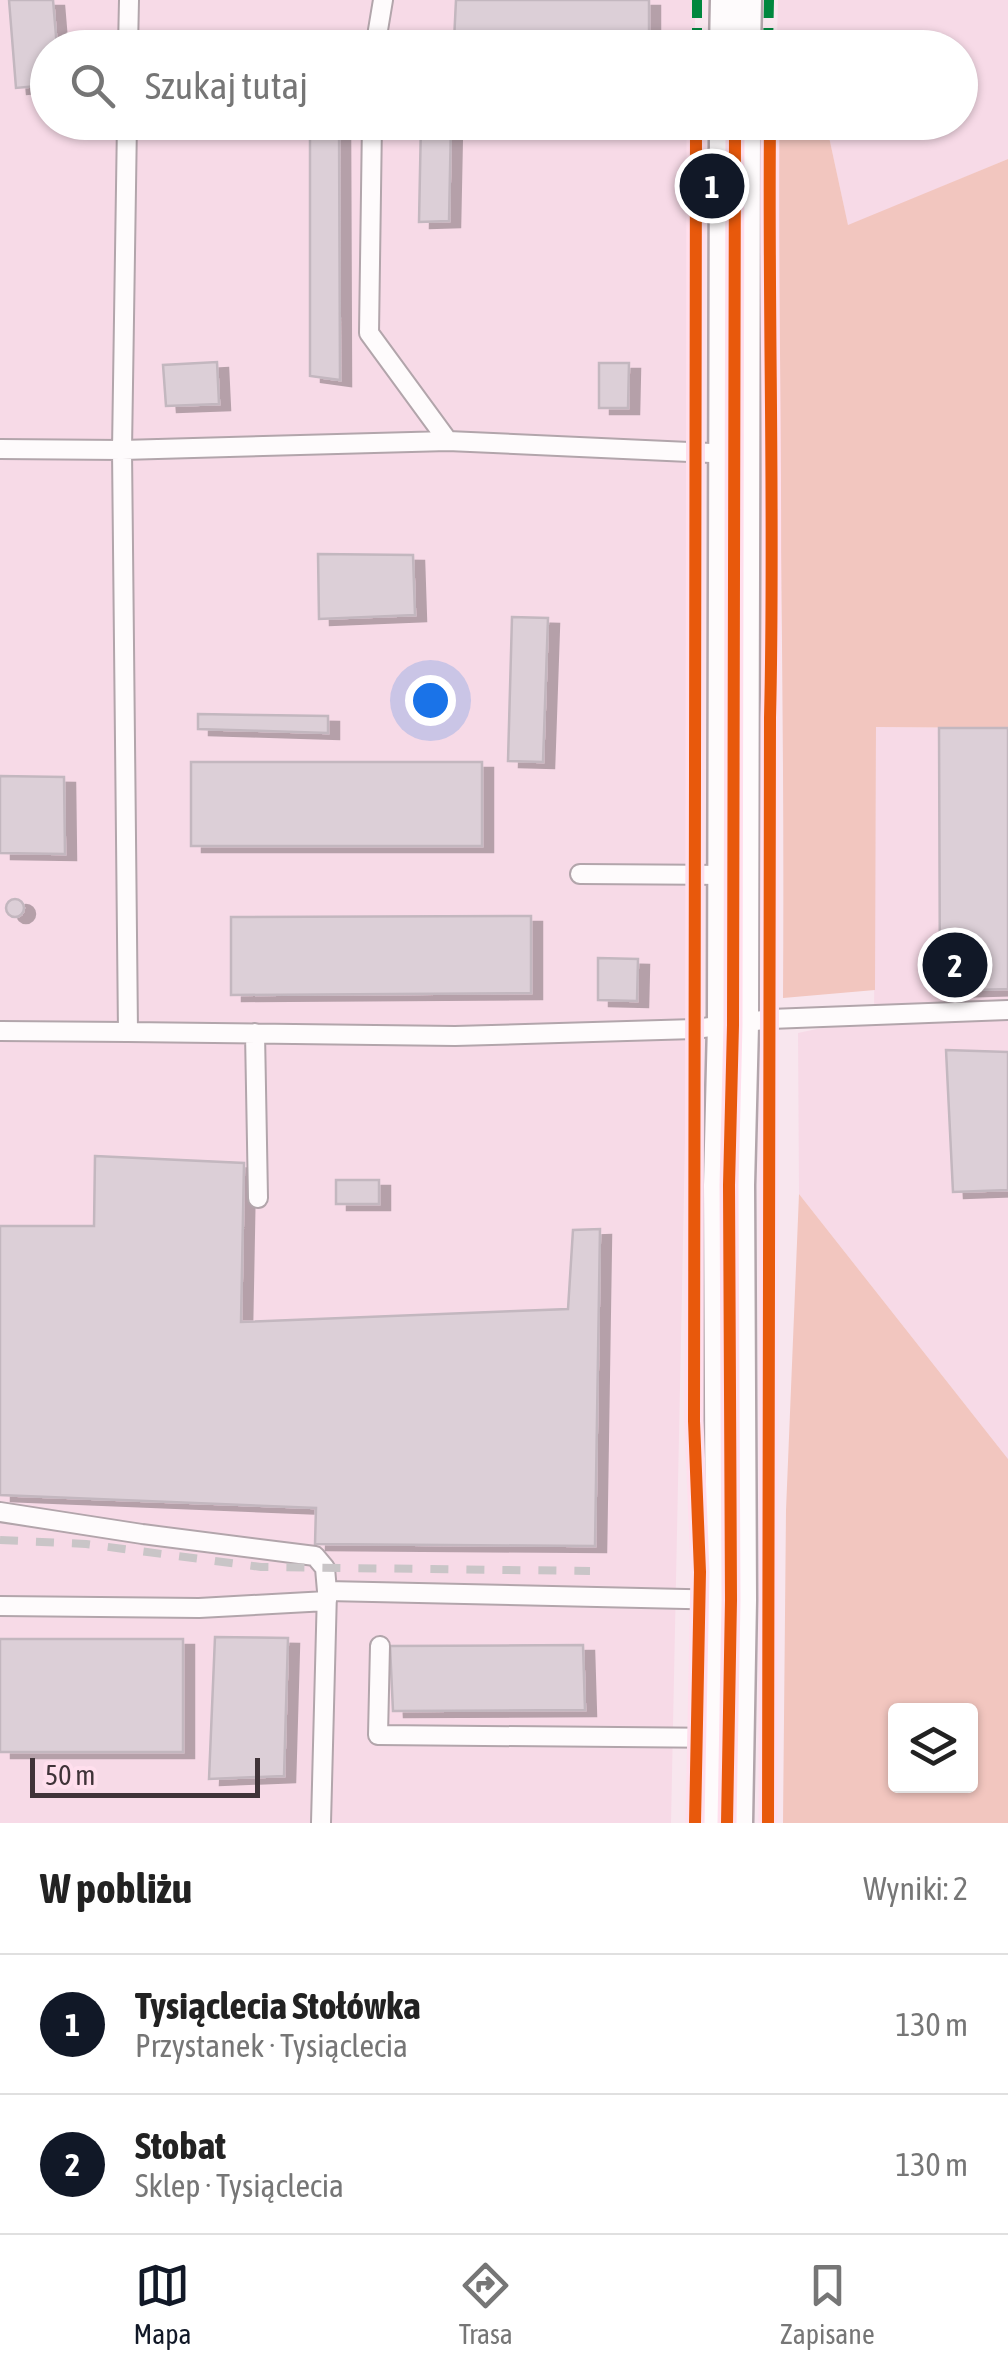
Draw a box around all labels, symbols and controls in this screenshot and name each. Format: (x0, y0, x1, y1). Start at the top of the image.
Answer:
search box (30, 30, 978, 140)
icon: search (65, 58, 120, 113)
text: Szukaj tutaj (145, 64, 308, 107)
pin: 1 (680, 148, 744, 224)
your location (405, 675, 456, 726)
pin: 2 (922, 928, 988, 1002)
map controls (888, 1703, 978, 1793)
button: layers (888, 1703, 978, 1793)
scale bar (30, 1753, 260, 1798)
text: 50 m (45, 1759, 95, 1791)
text: W pobliżu (40, 1864, 192, 1912)
text: Wyniki: 2 (863, 1870, 968, 1907)
text: Tysiąclecia Stołówka (135, 1984, 421, 2027)
text: 1 (65, 2006, 80, 2043)
text: 130 m (895, 2006, 968, 2043)
text: Przystanek · Tysiąclecia (135, 2027, 408, 2064)
text: Stobat (135, 2124, 226, 2167)
text: 2 (65, 2146, 80, 2183)
text: 130 m (895, 2146, 968, 2183)
text: Sklep · Tysiąclecia (135, 2167, 344, 2204)
tab: Mapa (133, 2258, 191, 2350)
tab: Trasa (458, 2258, 513, 2350)
tab: Zapisane (780, 2258, 875, 2350)

